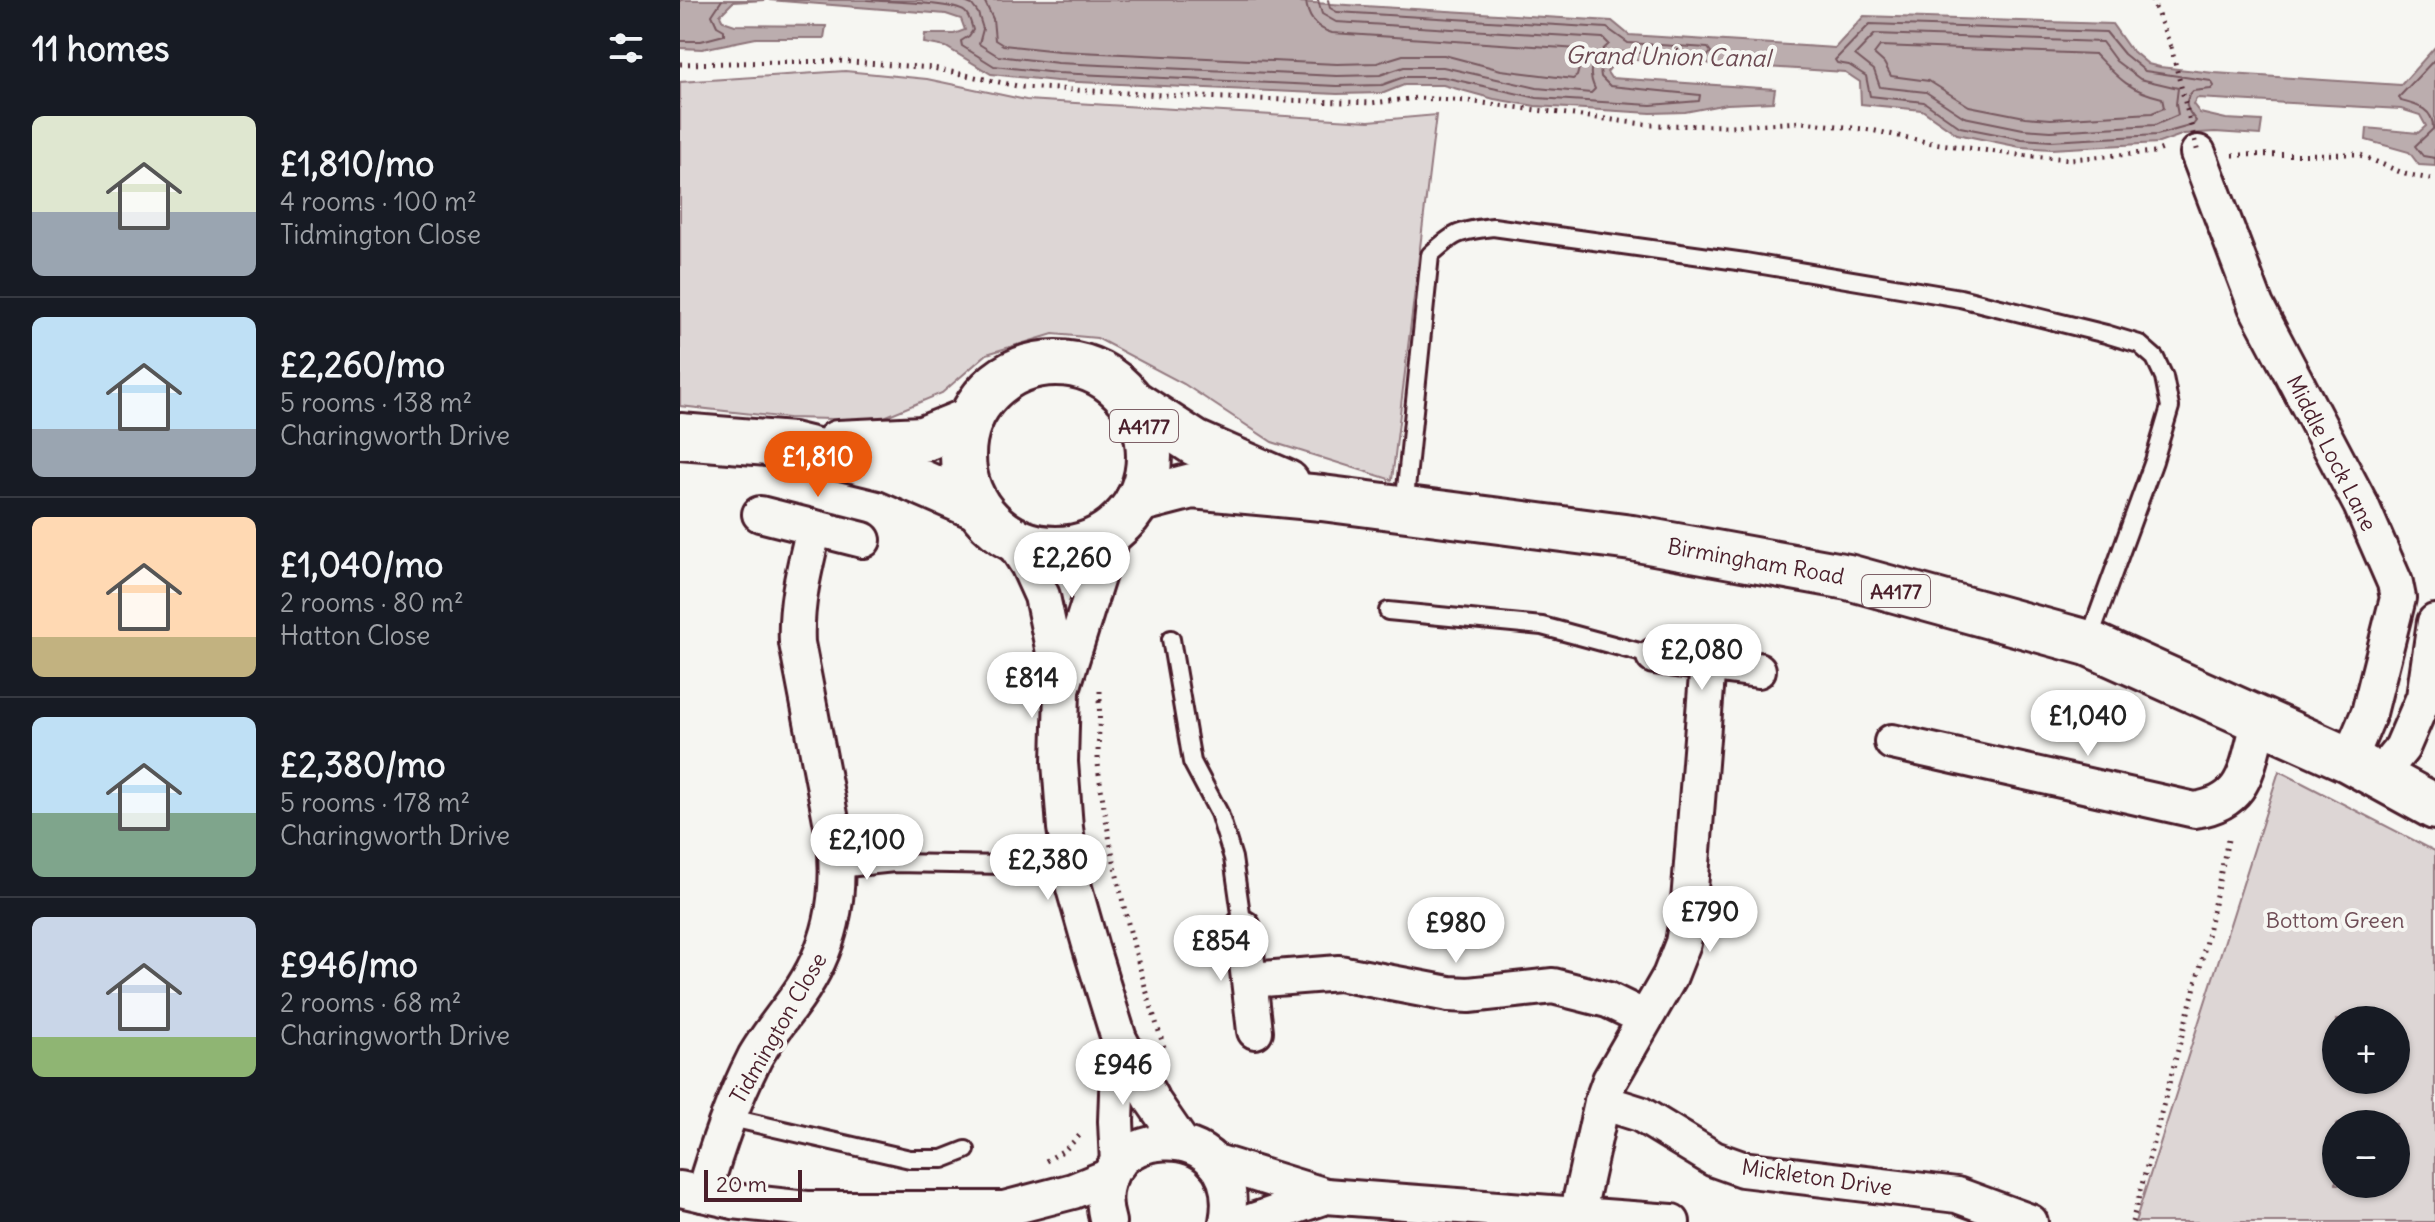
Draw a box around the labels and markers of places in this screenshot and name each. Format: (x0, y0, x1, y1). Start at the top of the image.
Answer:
pin: £1,810 (753, 431, 883, 499)
pin: £2,260 (1007, 532, 1137, 600)
pin: £2,080 (1637, 624, 1767, 692)
pin: £814 (985, 652, 1079, 720)
pin: £1,040 (2023, 690, 2153, 758)
pin: £2,100 (802, 814, 932, 882)
pin: £2,380 (983, 834, 1113, 902)
pin: £790 (1663, 886, 1757, 954)
pin: £980 (1409, 897, 1503, 965)
pin: £854 (1174, 915, 1268, 983)
pin: £946 (1076, 1039, 1170, 1107)

